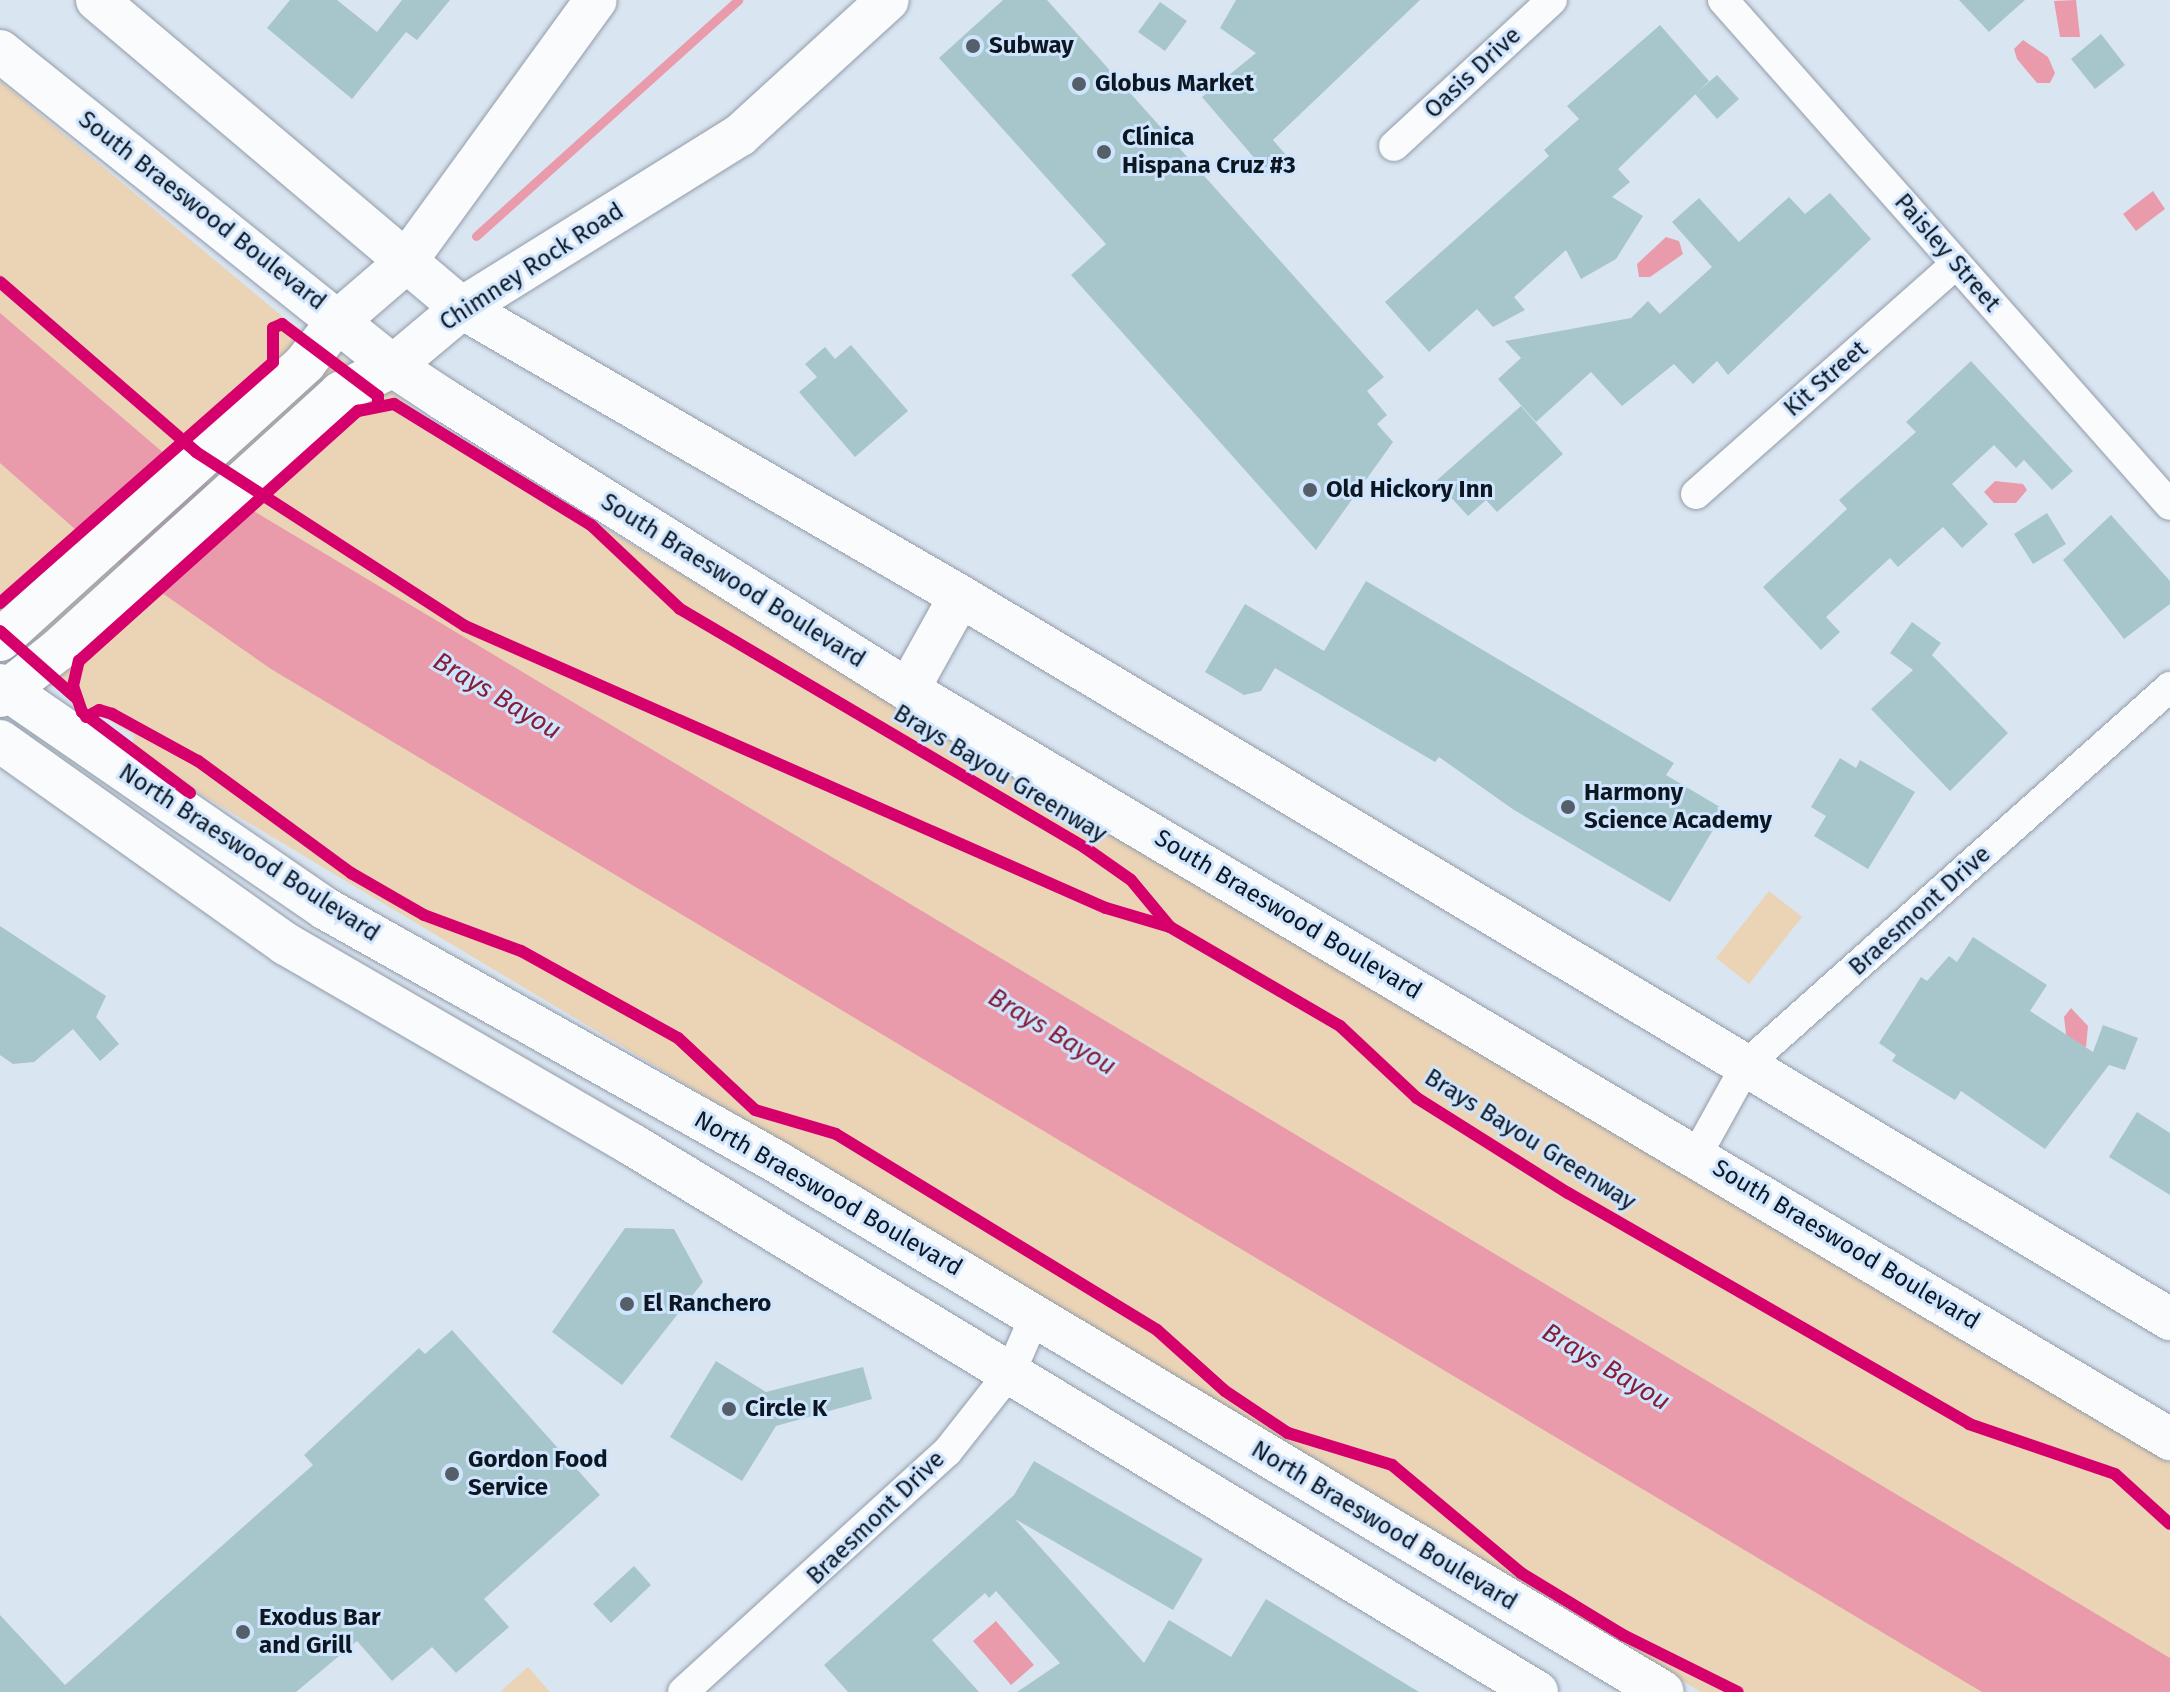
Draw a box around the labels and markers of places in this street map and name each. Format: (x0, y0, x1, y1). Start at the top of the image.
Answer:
place label: Subway (989, 32, 1074, 60)
marker: Subway (964, 37, 982, 55)
place label: Globus Market (1095, 70, 1254, 98)
marker: Globus Market (1070, 75, 1088, 93)
place label: Clínica Hispana Cruz #3 (1122, 124, 1296, 180)
marker: Clínica Hispana Cruz #3 (1093, 141, 1115, 163)
place label: Old Hickory Inn (1326, 476, 1493, 504)
marker: Old Hickory Inn (1301, 481, 1319, 499)
place label: Harmony Science Academy (1584, 779, 1772, 835)
marker: Harmony Science Academy (1559, 798, 1577, 816)
place label: El Ranchero (643, 1290, 771, 1318)
marker: El Ranchero (618, 1295, 636, 1313)
place label: Circle K (745, 1395, 827, 1423)
marker: Circle K (720, 1400, 738, 1418)
place label: Gordon Food Service (468, 1446, 608, 1502)
marker: Gordon Food Service (443, 1465, 461, 1483)
place label: Exodus Bar and Grill (259, 1604, 381, 1660)
marker: Exodus Bar and Grill (234, 1623, 252, 1641)

